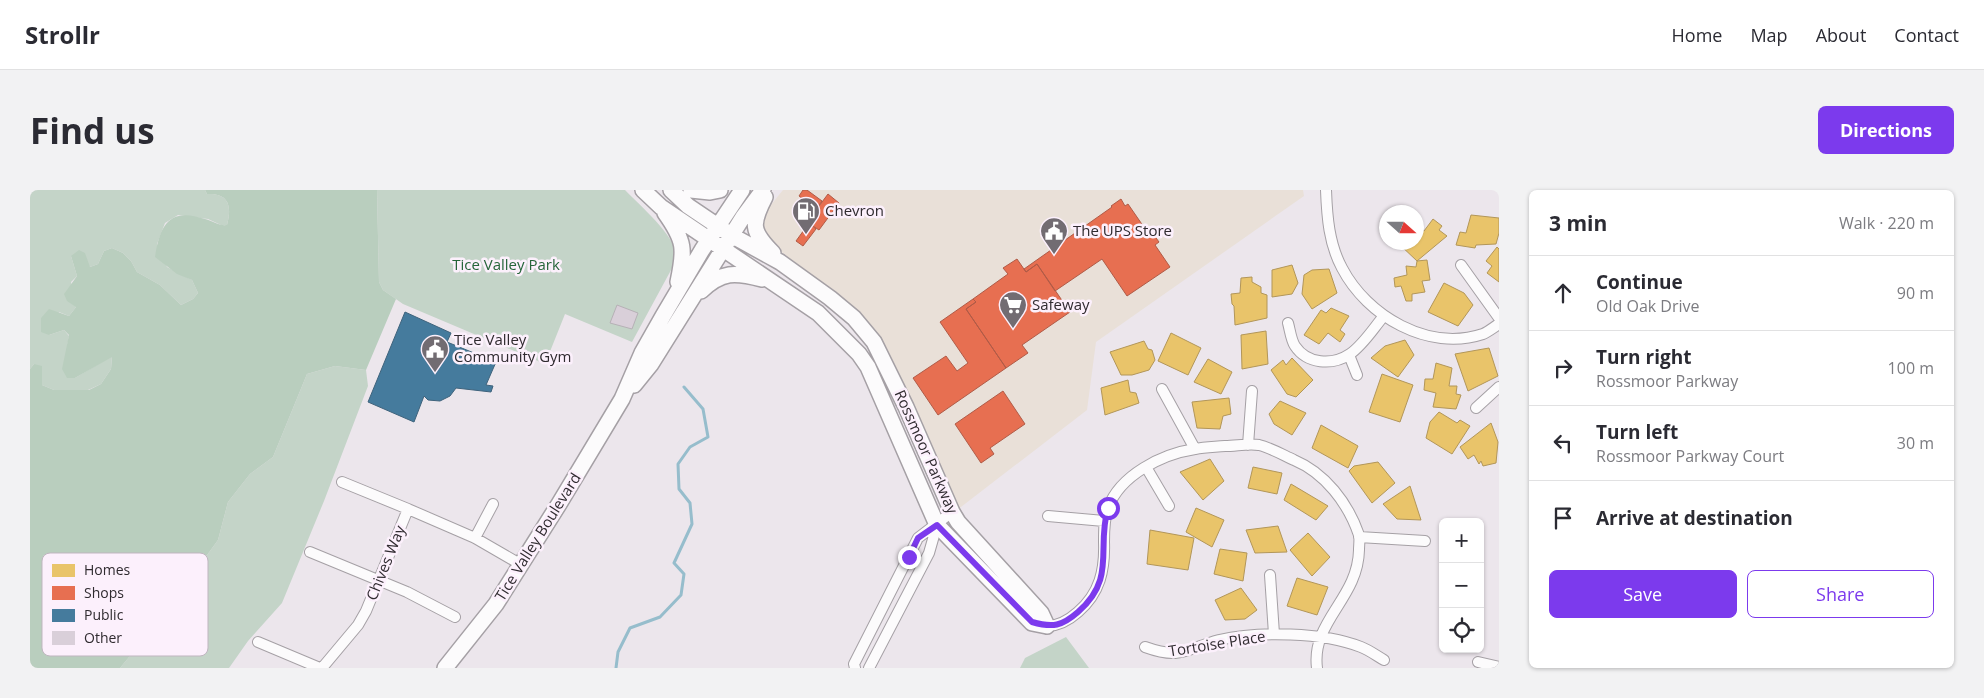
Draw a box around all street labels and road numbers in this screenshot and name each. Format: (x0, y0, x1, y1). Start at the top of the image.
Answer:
street label: Rossmoor Parkway (891, 387, 963, 517)
street label: Tice Valley Boulevard (490, 469, 585, 604)
street label: Chives Way (361, 522, 409, 603)
street label: Tortoise Place (1167, 625, 1267, 661)

